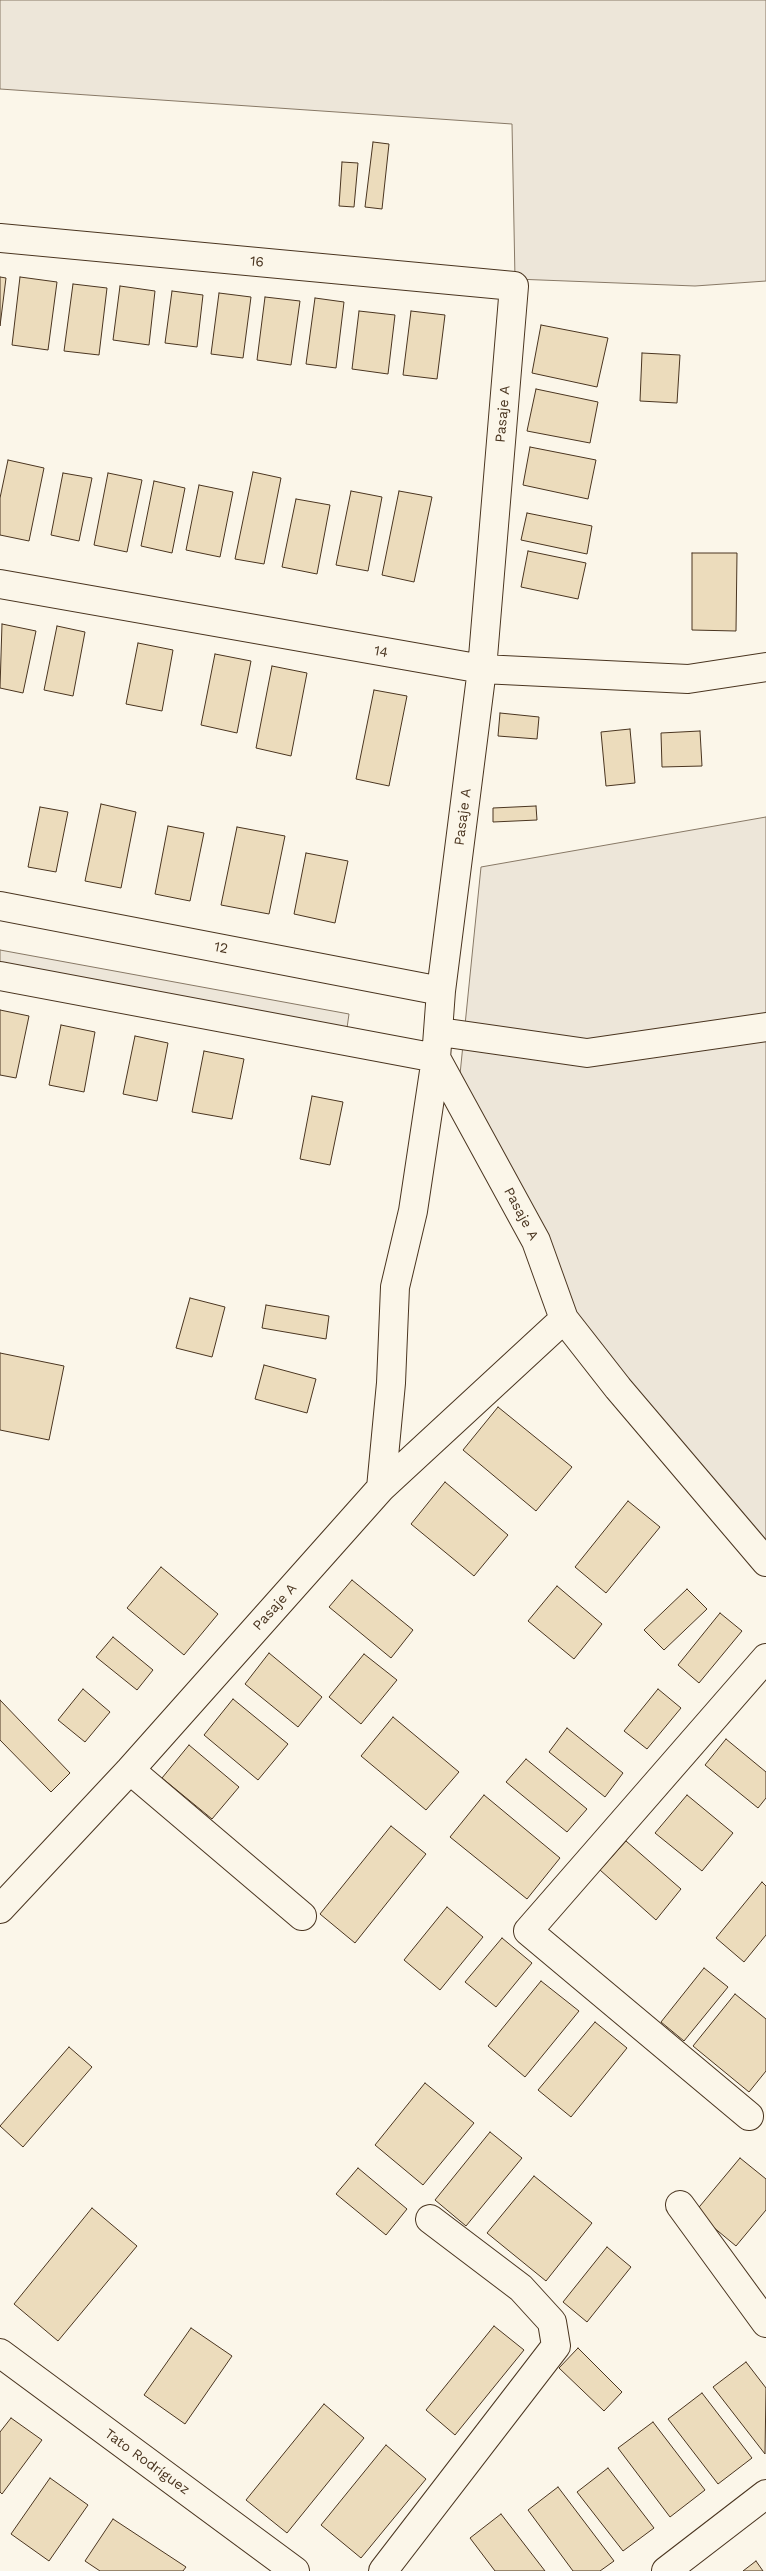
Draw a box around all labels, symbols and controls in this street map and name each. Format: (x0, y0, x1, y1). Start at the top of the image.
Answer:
street label: 16 (249, 253, 265, 271)
street label: Pasaje A (492, 385, 514, 443)
street label: 14 (373, 643, 389, 661)
street label: Pasaje A (451, 787, 475, 847)
street label: 12 (213, 938, 229, 958)
street label: Pasaje A (500, 1185, 542, 1243)
street label: Pasaje A (249, 1580, 301, 1634)
street label: Tato Rodríguez (101, 2426, 193, 2498)

